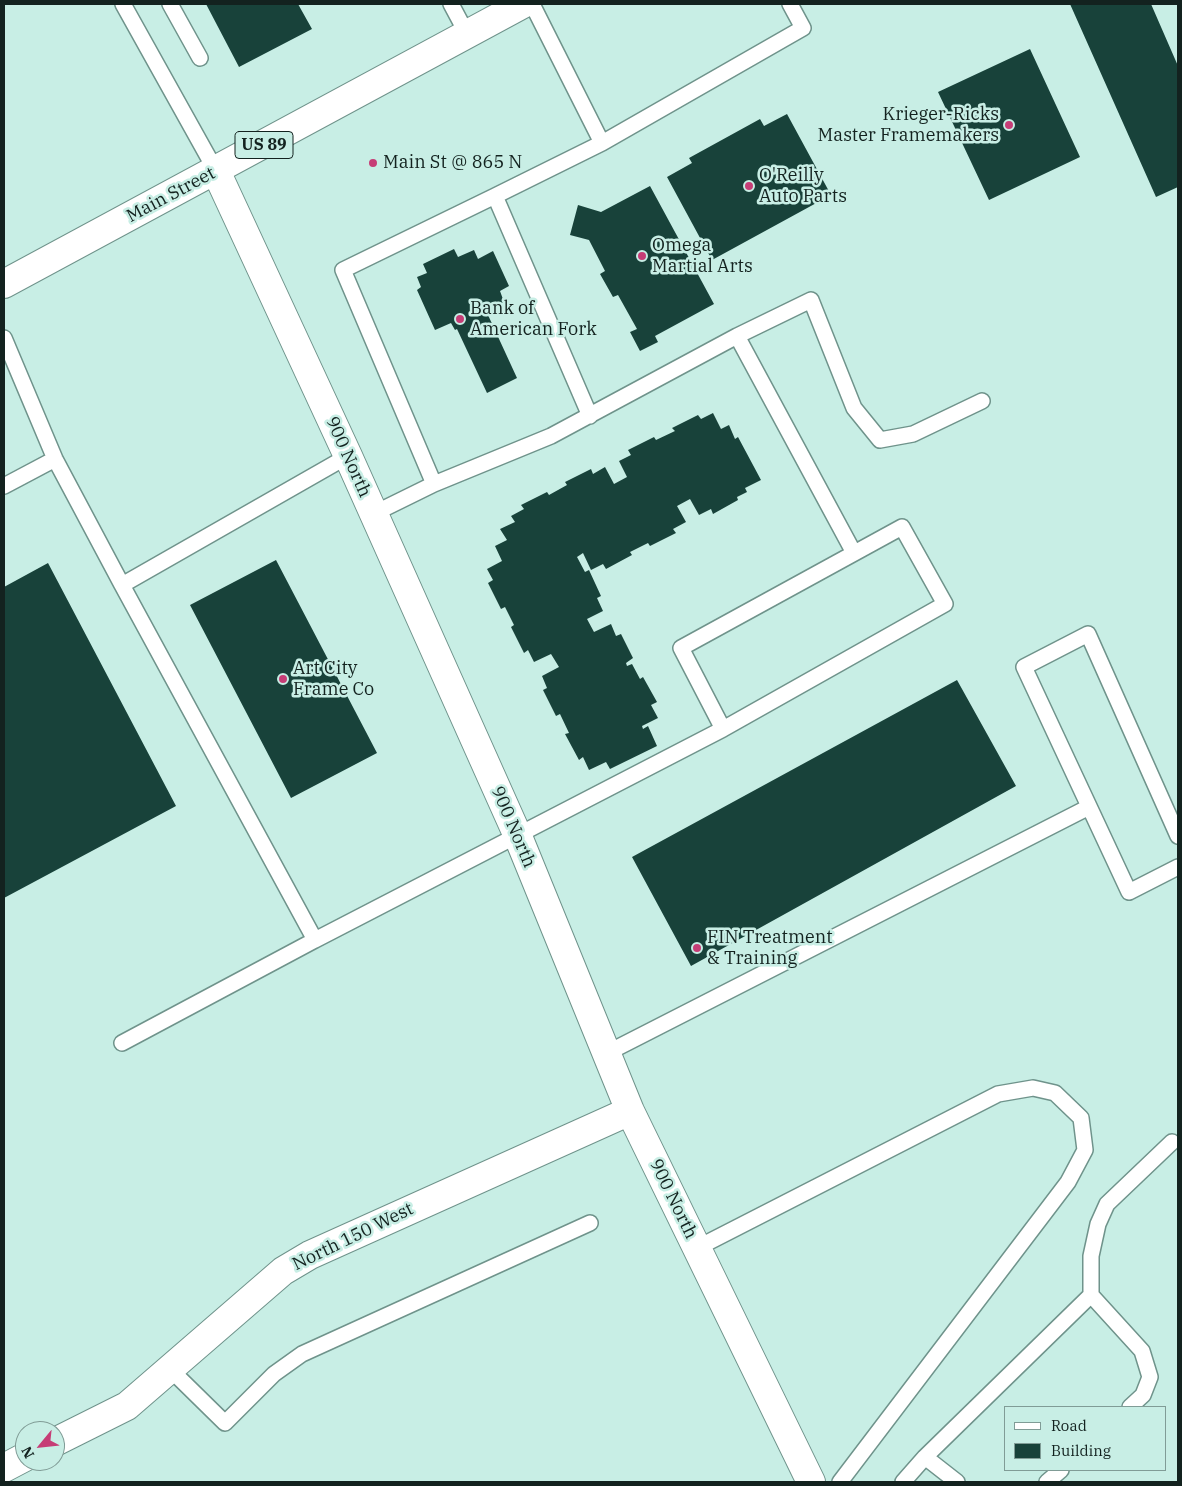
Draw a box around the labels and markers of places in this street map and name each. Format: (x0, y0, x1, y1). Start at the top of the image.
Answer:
place label: Krieger-Ricks Master Framemakers (818, 104, 999, 146)
marker: Krieger-Ricks Master Framemakers (1003, 119, 1015, 131)
place label: Main St @ 865 N (383, 152, 522, 174)
marker: Main St @ 865 N (367, 157, 379, 169)
place label: O'Reilly Auto Parts (759, 165, 847, 208)
marker: O'Reilly Auto Parts (743, 180, 755, 192)
place label: Omega Martial Arts (652, 235, 753, 278)
marker: Omega Martial Arts (636, 250, 648, 262)
place label: Bank of American Fork (470, 298, 597, 340)
marker: Bank of American Fork (454, 313, 466, 325)
place label: Art City Frame Co (293, 658, 374, 701)
marker: Art City Frame Co (277, 673, 289, 685)
place label: FIN Treatment & Training (707, 927, 833, 970)
marker: FIN Treatment & Training (691, 942, 703, 954)

